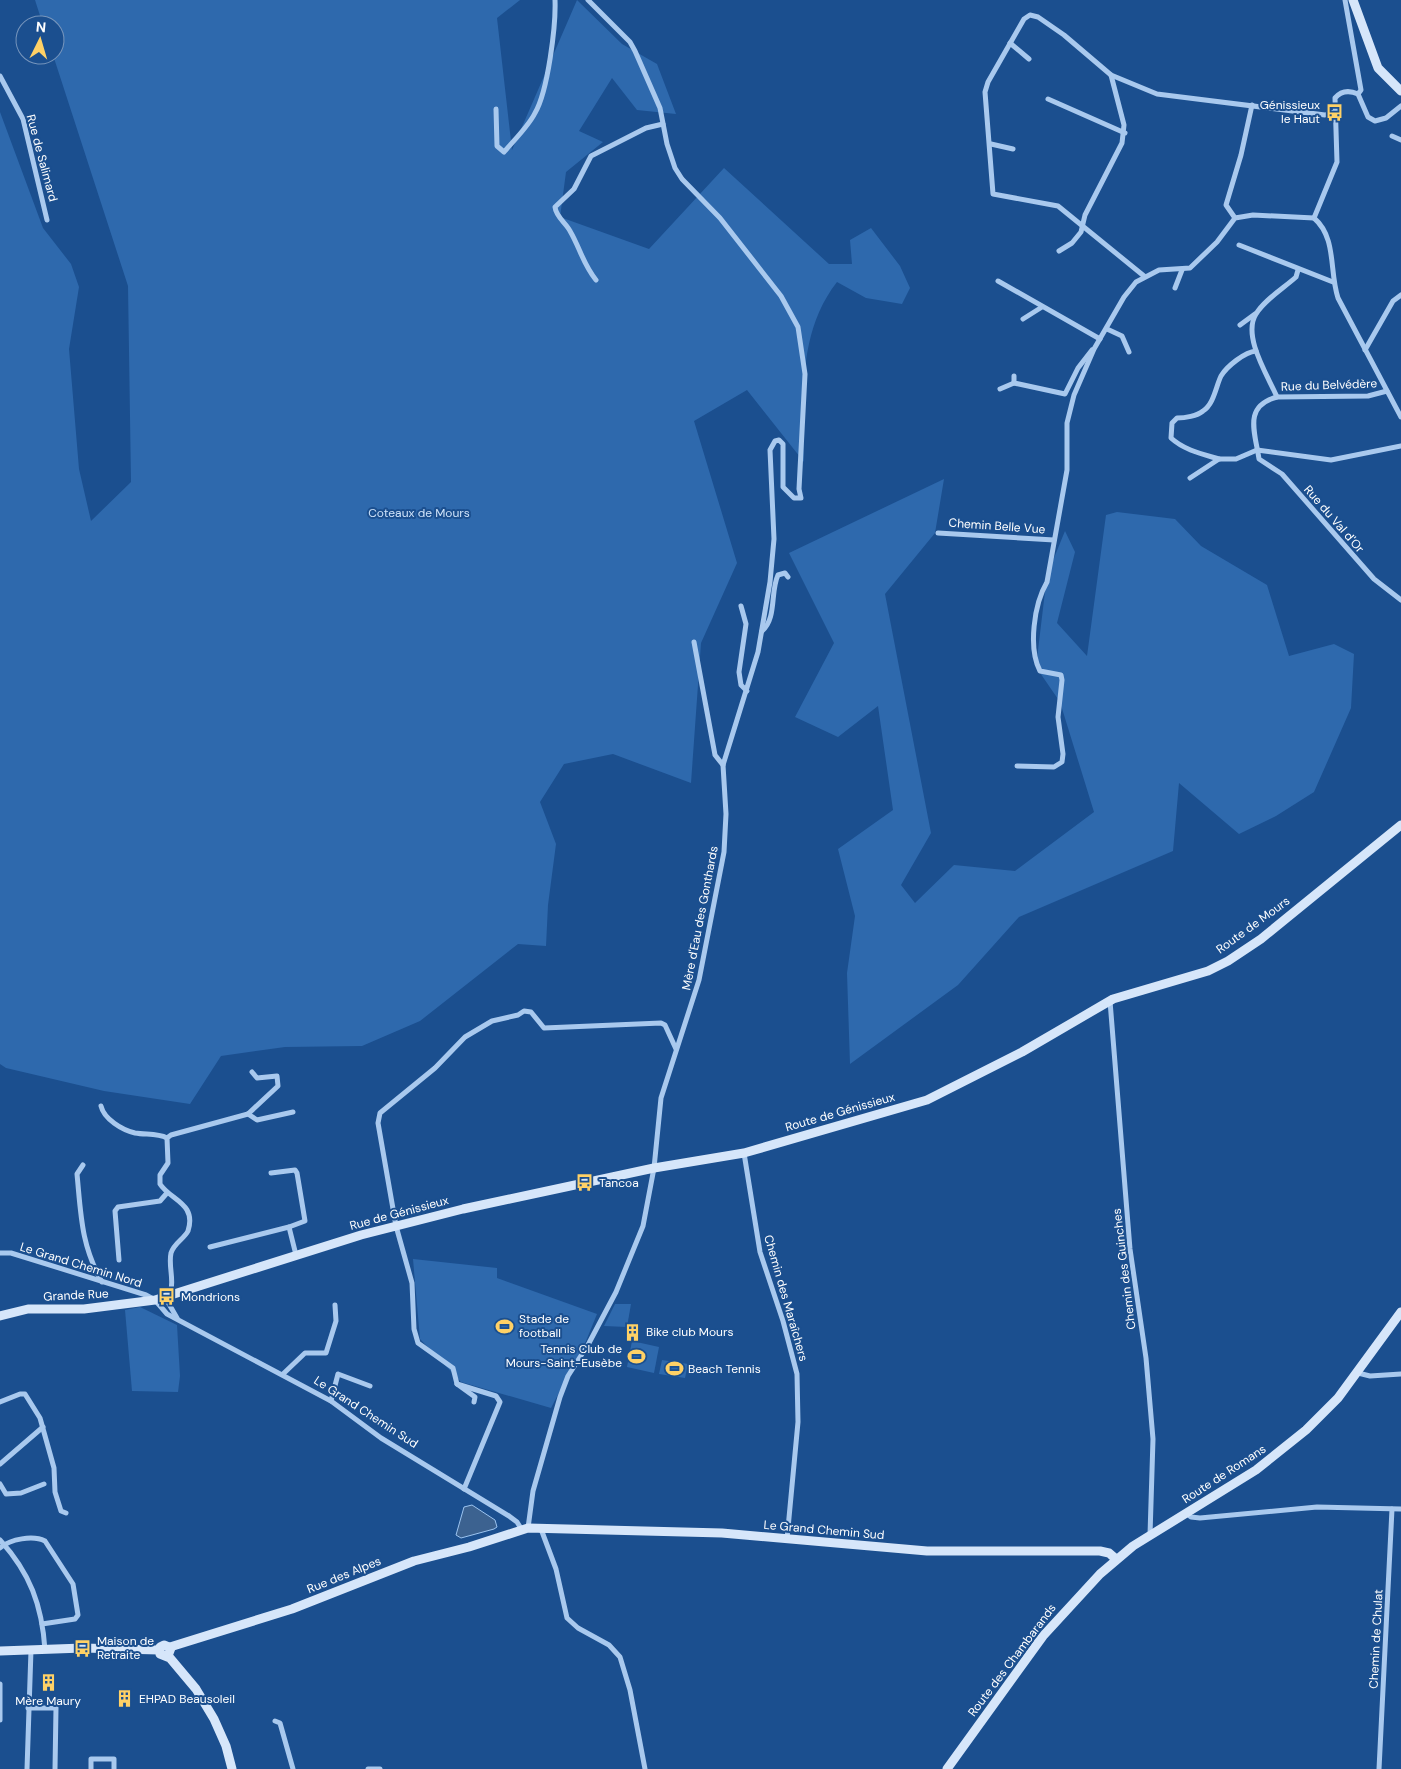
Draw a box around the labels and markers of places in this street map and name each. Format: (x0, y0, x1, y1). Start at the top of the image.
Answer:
place label: Génissieux le Haut (1260, 97, 1320, 127)
bus stop icon: Génissieux le Haut (1324, 102, 1344, 122)
bus stop icon: Tancoa (575, 1173, 595, 1193)
place label: Tancoa (599, 1175, 639, 1191)
bus stop icon: Mondrions (157, 1287, 177, 1307)
place label: Mondrions (181, 1289, 240, 1305)
place label: Stade de football (519, 1311, 569, 1341)
sports icon: Stade de football (495, 1316, 515, 1336)
building icon: Bike club Mours (622, 1322, 642, 1342)
place label: Bike club Mours (646, 1324, 733, 1340)
place label: Tennis Club de Mours-Saint-Eusèbe (506, 1341, 622, 1371)
sports icon: Tennis Club de Mours-Saint-Eusèbe (626, 1346, 646, 1366)
sports icon: Beach Tennis (664, 1359, 684, 1379)
place label: Beach Tennis (688, 1361, 761, 1377)
place label: Maison de Retraite (97, 1633, 154, 1663)
bus stop icon: Maison de Retraite (73, 1638, 93, 1658)
building icon: Mère Maury (38, 1672, 58, 1692)
building icon: EHPAD Beausoleil (115, 1689, 135, 1709)
place label: EHPAD Beausoleil (139, 1691, 235, 1707)
place label: Mère Maury (15, 1693, 81, 1709)

